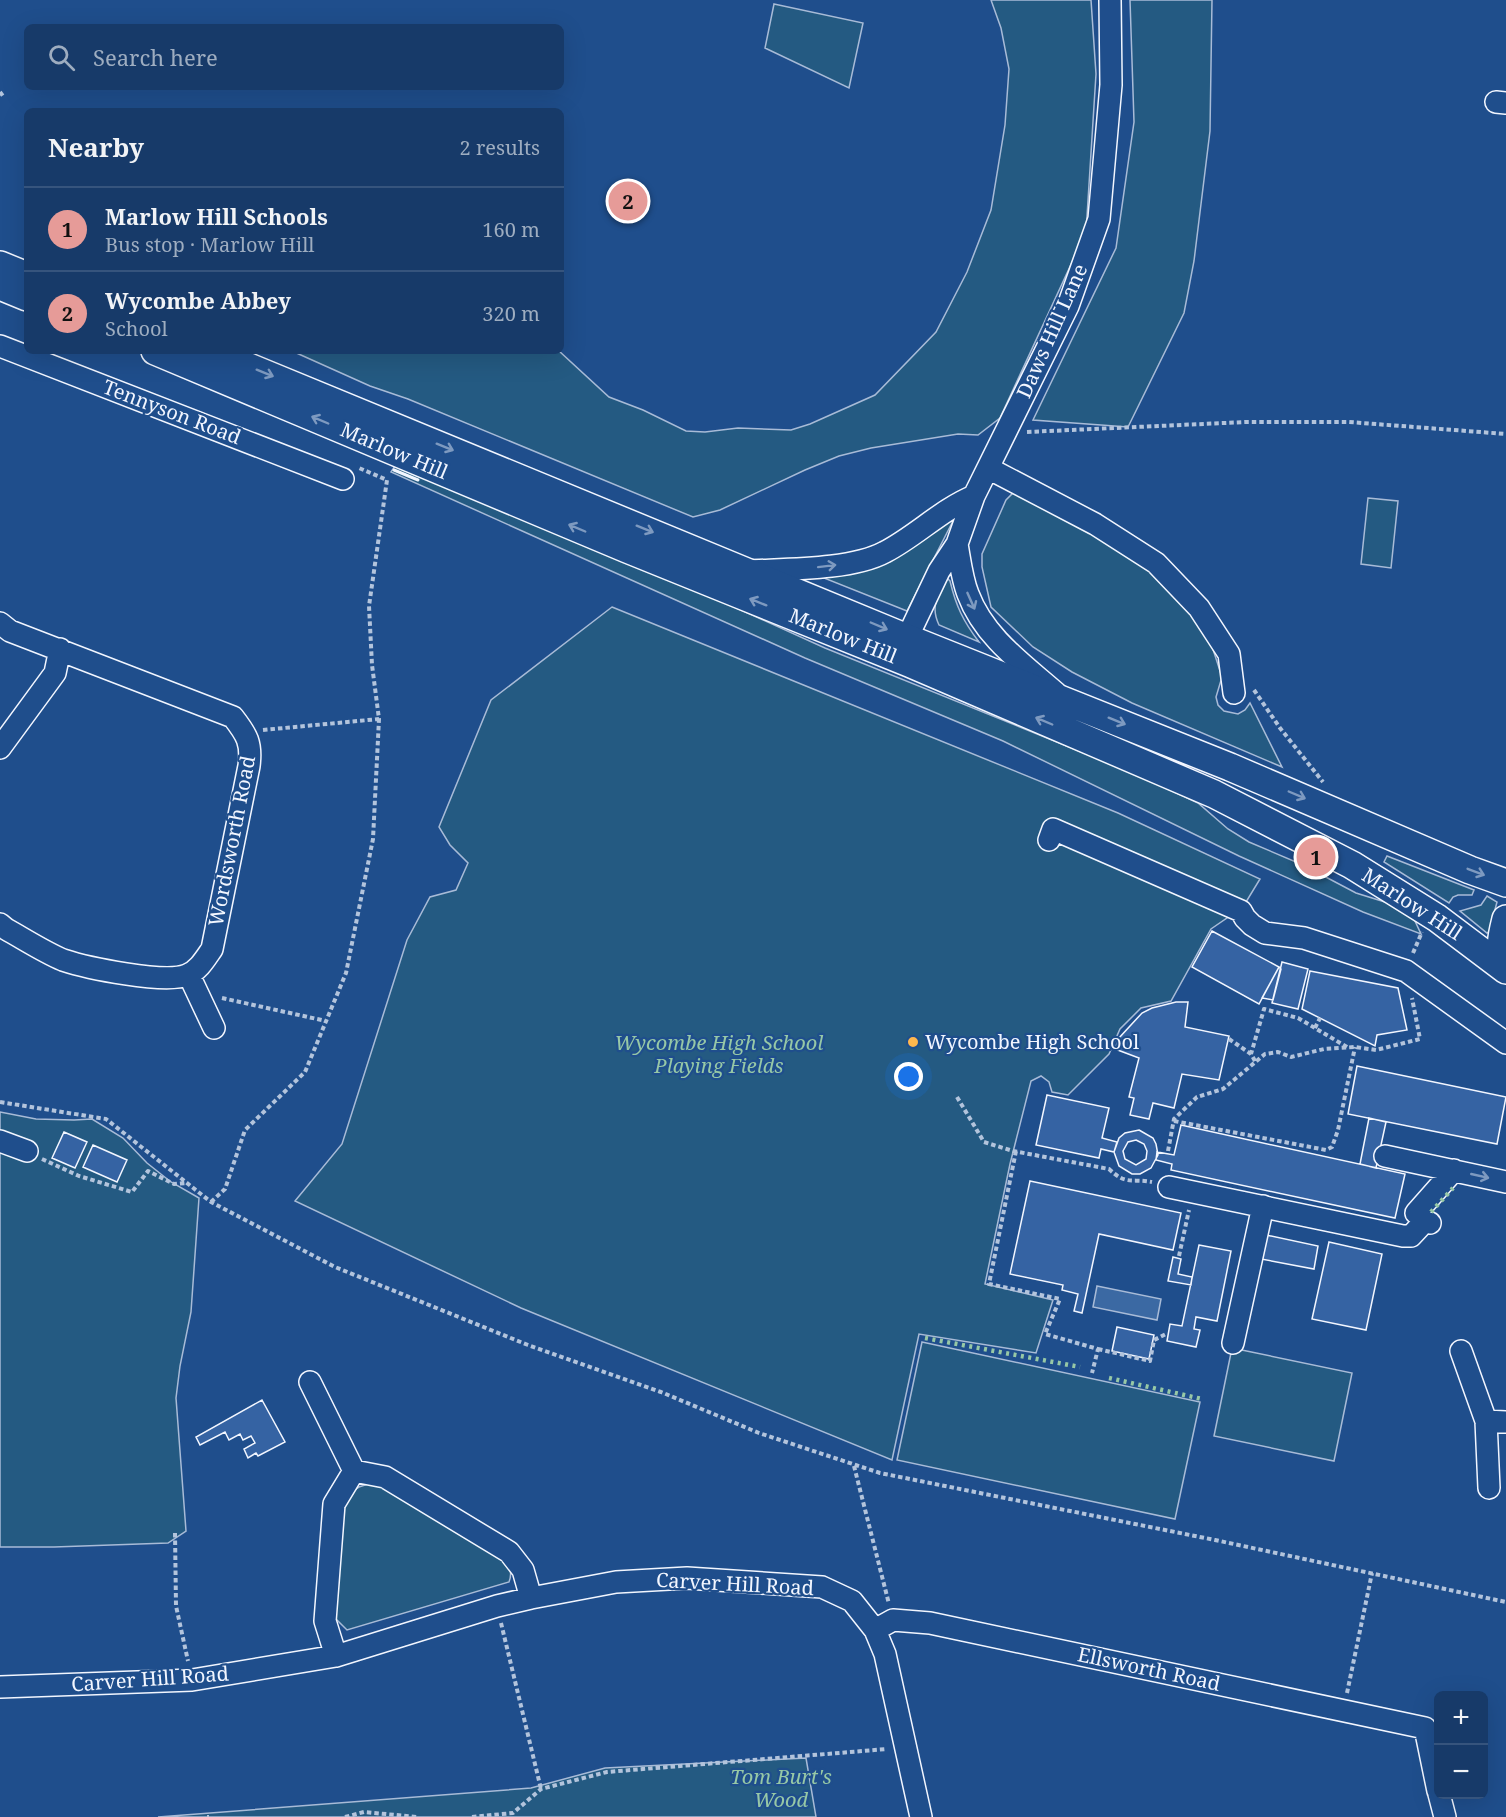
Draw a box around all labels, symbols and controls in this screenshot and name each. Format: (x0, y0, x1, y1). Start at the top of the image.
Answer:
search box (24, 24, 564, 90)
icon: search (45, 41, 78, 74)
text: Search here (93, 42, 218, 72)
text: Nearby (48, 129, 144, 165)
text: 2 results (460, 134, 540, 161)
pin: 2 (608, 178, 648, 224)
text: Marlow Hill Schools (105, 201, 328, 231)
text: 1 (62, 216, 73, 243)
text: 160 m (482, 216, 540, 243)
text: Bus stop · Marlow Hill (105, 231, 315, 258)
street label: Daws Hill Lane (1010, 259, 1093, 402)
text: Wycombe Abbey (105, 285, 291, 315)
text: 2 (62, 300, 73, 327)
text: 320 m (482, 300, 540, 327)
text: School (105, 315, 168, 342)
one-way arrow (255, 368, 273, 379)
street label: Tennyson Road (99, 373, 245, 450)
one-way arrow (311, 414, 330, 425)
street label: Marlow Hill (336, 416, 452, 485)
one-way arrow (435, 442, 454, 453)
one-way arrow (568, 522, 587, 533)
one-way arrow (635, 524, 654, 535)
one-way arrow (817, 560, 837, 571)
one-way arrow (966, 592, 977, 610)
one-way arrow (749, 596, 767, 607)
street label: Marlow Hill (785, 602, 901, 669)
one-way arrow (870, 621, 888, 632)
one-way arrow (1036, 715, 1054, 726)
one-way arrow (1107, 716, 1125, 727)
street label: Wordsworth Road (202, 753, 261, 929)
one-way arrow (1287, 790, 1305, 801)
pin: 1 (1296, 834, 1336, 880)
street label: Marlow Hill (1357, 861, 1468, 946)
one-way arrow (1466, 867, 1485, 878)
place label: Wycombe High School (925, 1028, 1139, 1055)
park label: Wycombe High School Playing Fields (615, 1029, 823, 1079)
marker: Wycombe High School (906, 1035, 920, 1049)
your location (894, 1062, 923, 1091)
one-way arrow (1470, 1171, 1489, 1183)
street label: Carver Hill Road (655, 1566, 815, 1601)
street label: Ellsworth Road (1075, 1640, 1223, 1697)
street label: Carver Hill Road (70, 1660, 230, 1697)
map controls (1434, 1691, 1488, 1799)
button: + (1434, 1691, 1488, 1745)
button: − (1434, 1745, 1488, 1799)
park label: Tom Burt's Wood (730, 1763, 832, 1813)

